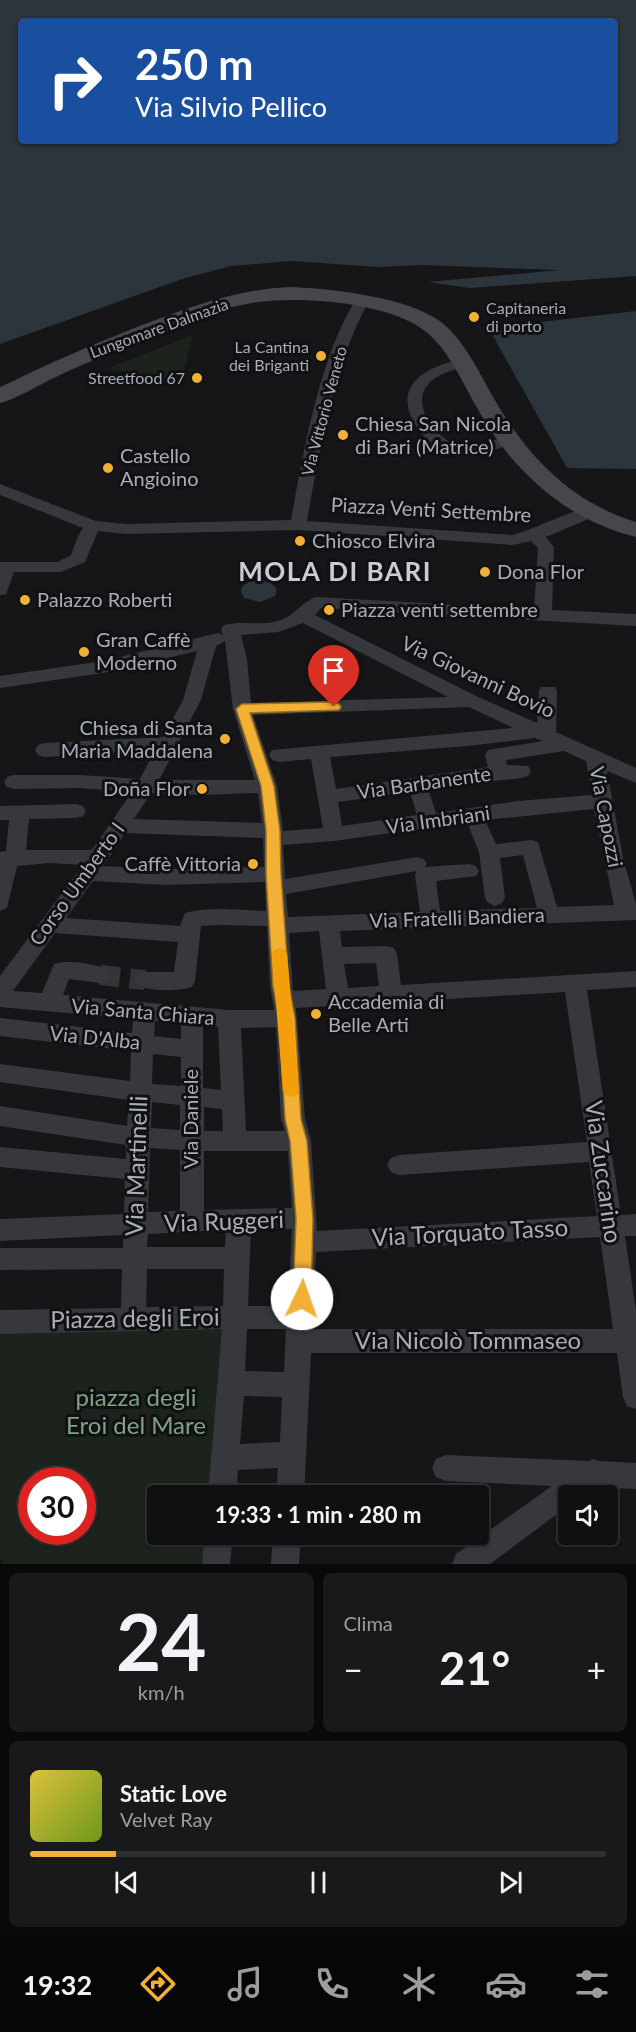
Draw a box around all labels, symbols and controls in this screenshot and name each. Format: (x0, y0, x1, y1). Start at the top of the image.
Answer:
text: 250 m (135, 39, 253, 89)
icon: right (36, 42, 114, 120)
text: Via Silvio Pellico (135, 90, 327, 123)
street label: Lungomare Dalmazia (87, 294, 231, 361)
place label: Capitaneria di porto (486, 298, 566, 335)
marker: Capitaneria di porto (467, 310, 481, 324)
place label: La Cantina dei Briganti (229, 337, 309, 374)
street label: Via Vittorio Veneto (297, 344, 350, 478)
marker: La Cantina dei Briganti (314, 349, 328, 363)
place label: Streetfood 67 (88, 368, 185, 387)
marker: Streetfood 67 (190, 371, 204, 385)
place label: Chiesa San Nicola di Bari (Matrice) (355, 411, 511, 458)
marker: Chiesa San Nicola di Bari (Matrice) (336, 428, 350, 442)
place label: Castello Angioino (120, 443, 199, 490)
marker: Castello Angioino (101, 461, 115, 475)
street label: Piazza Venti Settembre (330, 492, 532, 526)
place label: Chiosco Elvira (312, 528, 436, 552)
marker: Chiosco Elvira (293, 534, 307, 548)
district label: MOLA DI BARI (238, 555, 432, 587)
place label: Dona Flor (497, 559, 585, 583)
marker: Dona Flor (478, 565, 492, 579)
place label: Palazzo Roberti (37, 587, 172, 611)
marker: Palazzo Roberti (18, 593, 32, 607)
place label: Piazza venti settembre (341, 597, 538, 621)
marker: Piazza venti settembre (322, 603, 336, 617)
place label: Gran Caffè Moderno (96, 627, 190, 674)
street label: Via Giovanni Bovio (398, 630, 559, 722)
marker: Gran Caffè Moderno (77, 645, 91, 659)
pin (308, 645, 359, 707)
icon: arrive (317, 654, 350, 687)
place label: Chiesa di Santa Maria Maddalena (61, 715, 213, 762)
marker: Chiesa di Santa Maria Maddalena (218, 732, 232, 746)
street label: Via Barbanente (355, 761, 492, 803)
street label: Via Capozzi (585, 764, 628, 869)
place label: Doña Flor (103, 776, 191, 800)
marker: Doña Flor (195, 782, 209, 796)
street label: Via Imbriani (384, 800, 491, 838)
street label: Corso Umberto I (24, 817, 129, 949)
place label: Caffè Vittoria (125, 851, 241, 875)
marker: Caffè Vittoria (246, 857, 260, 871)
street label: Via Fratelli Bandiera (369, 902, 545, 932)
place label: Accademia di Belle Arti (328, 989, 444, 1036)
street label: Via Santa Chiara (71, 993, 216, 1029)
marker: Accademia di Belle Arti (309, 1007, 323, 1021)
street label: Via D'Alba (49, 1020, 142, 1054)
street label: Via Daniele (178, 1069, 202, 1169)
street label: Via Martinelli (119, 1095, 152, 1237)
street label: Via Zuccarino (580, 1099, 629, 1245)
street label: Via Ruggeri (164, 1204, 284, 1237)
street label: Via Torquato Tasso (371, 1212, 569, 1251)
position arrow (270, 1267, 334, 1331)
street label: Piazza degli Eroi (50, 1302, 220, 1333)
street label: Via Nicolò Tommaseo (355, 1325, 581, 1354)
park label: piazza degli Eroi del Mare (66, 1382, 206, 1439)
speed limit sign: 30 (18, 1467, 96, 1545)
map controls (558, 1485, 618, 1545)
button: sound (558, 1485, 618, 1545)
text: 19:33 · 1 min · 280 m (215, 1501, 421, 1528)
text: 24 (116, 1594, 206, 1688)
text: Clima (344, 1611, 393, 1635)
text: 21° (439, 1641, 510, 1695)
text: − (344, 1649, 363, 1689)
text: + (587, 1649, 606, 1689)
text: km/h (138, 1680, 185, 1704)
text: Static Love (120, 1780, 227, 1807)
text: Velvet Ray (120, 1807, 213, 1831)
icon: previous (110, 1866, 143, 1899)
icon: pause (302, 1866, 335, 1899)
icon: next (494, 1866, 527, 1899)
icon: directions (137, 1963, 179, 2005)
icon: music (224, 1963, 266, 2005)
icon: phone (311, 1963, 353, 2005)
icon: climate (398, 1963, 440, 2005)
icon: car (485, 1963, 527, 2005)
icon: filters (571, 1963, 613, 2005)
text: 19:32 (22, 1968, 92, 2001)

